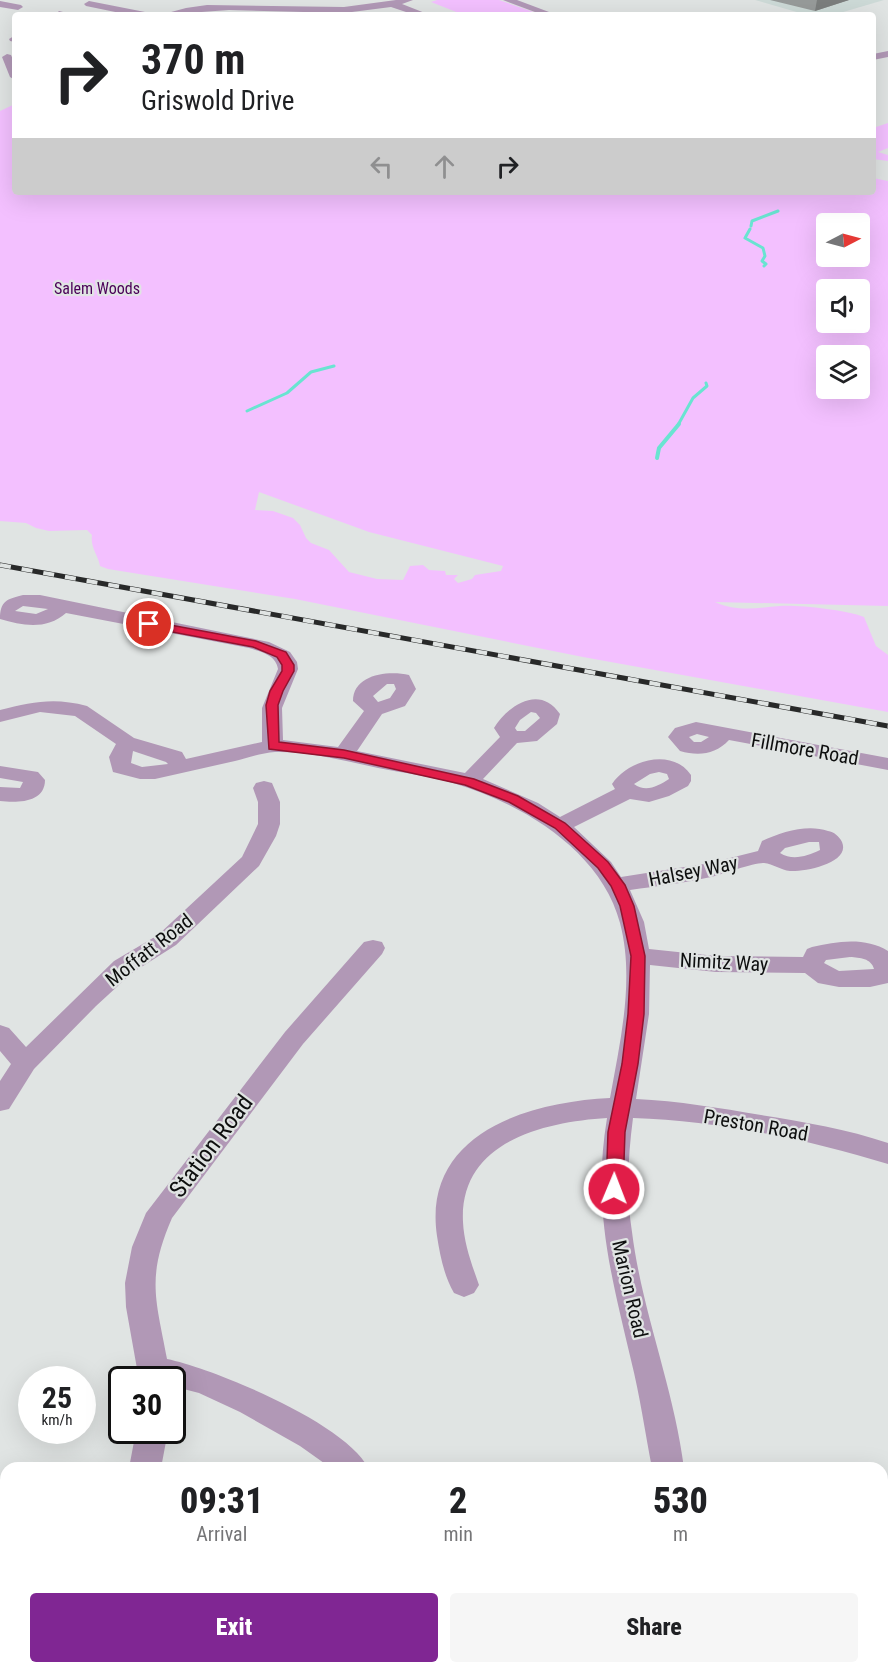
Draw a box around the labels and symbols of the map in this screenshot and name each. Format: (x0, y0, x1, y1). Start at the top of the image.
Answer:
north arrow (816, 213, 870, 267)
park label: Salem Woods (54, 279, 140, 298)
pin (123, 598, 174, 649)
street label: Fillmore Road (749, 728, 861, 770)
street label: Halsey Way (646, 851, 740, 891)
street label: Moffatt Road (101, 909, 197, 991)
street label: Nimitz Way (679, 948, 769, 976)
street label: Station Road (163, 1089, 259, 1203)
street label: Preston Road (702, 1104, 810, 1146)
position arrow (582, 1157, 646, 1221)
street label: Marion Road (607, 1238, 653, 1340)
speed limit sign: 30 (108, 1366, 186, 1444)

